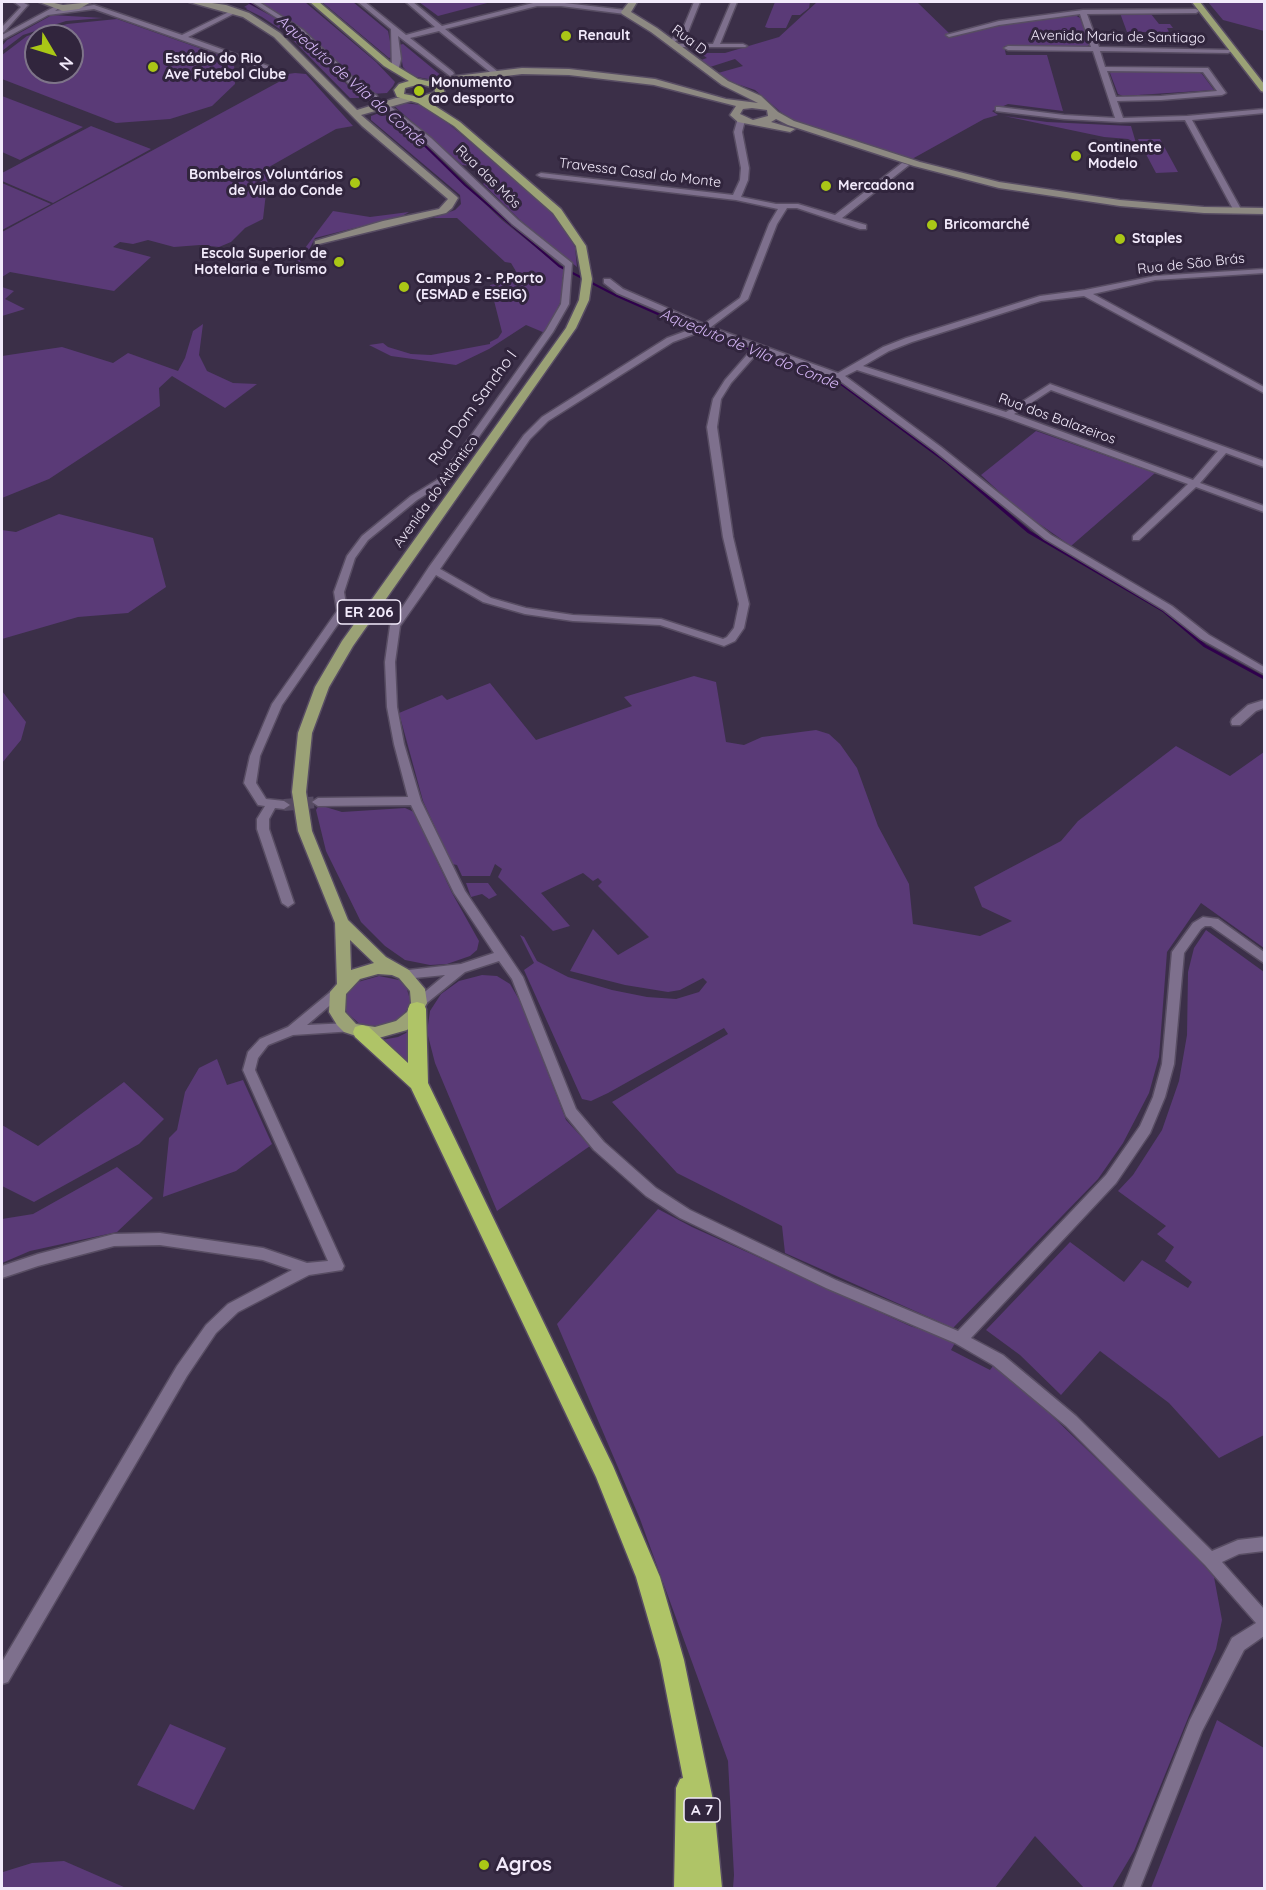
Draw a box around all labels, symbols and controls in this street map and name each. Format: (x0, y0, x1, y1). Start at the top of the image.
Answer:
water label: Aqueduto de Vila do Conde (273, 12, 429, 150)
street label: Rua D (668, 21, 710, 59)
north arrow (24, 24, 84, 84)
street label: Avenida Maria de Santiago (1031, 27, 1205, 47)
place label: Renault (578, 28, 630, 44)
marker: Renault (559, 29, 573, 43)
place label: Estádio do Rio Ave Futebol Clube (165, 51, 286, 84)
text: N (55, 53, 78, 75)
marker: Estádio do Rio Ave Futebol Clube (146, 60, 160, 74)
place label: Monumento ao desporto (431, 75, 514, 108)
marker: Monumento ao desporto (412, 84, 426, 98)
place label: Continente Modelo (1088, 140, 1162, 172)
street label: Rua das Mós (452, 142, 524, 212)
marker: Continente Modelo (1069, 149, 1083, 163)
street label: Travessa Casal do Monte (558, 155, 722, 191)
place label: Bombeiros Voluntários de Vila do Conde (189, 167, 343, 200)
marker: Bombeiros Voluntários de Vila do Conde (348, 176, 362, 190)
place label: Mercadona (838, 178, 914, 194)
marker: Mercadona (819, 179, 833, 193)
place label: Bricomarché (944, 217, 1030, 233)
marker: Bricomarché (925, 218, 939, 232)
place label: Staples (1132, 231, 1182, 247)
marker: Staples (1113, 232, 1127, 246)
place label: Escola Superior de Hotelaria e Turismo (194, 246, 327, 278)
street label: Rua de São Brás (1137, 250, 1245, 278)
marker: Escola Superior de Hotelaria e Turismo (332, 255, 346, 269)
place label: Campus 2 - P.Porto (ESMAD e ESEIG) (416, 271, 544, 304)
marker: Campus 2 - P.Porto (ESMAD e ESEIG) (397, 280, 411, 294)
water label: Aqueduto de Vila do Conde (657, 305, 841, 393)
street label: Rua Dom Sancho I (425, 347, 521, 469)
street label: Rua dos Balazeiros (996, 390, 1118, 448)
street label: Avenida do Atlântico (390, 433, 482, 551)
road number: ER 206 (338, 600, 400, 624)
road number: A 7 (684, 1798, 720, 1822)
place label: Agros (496, 1853, 552, 1877)
marker: Agros (477, 1858, 491, 1872)

